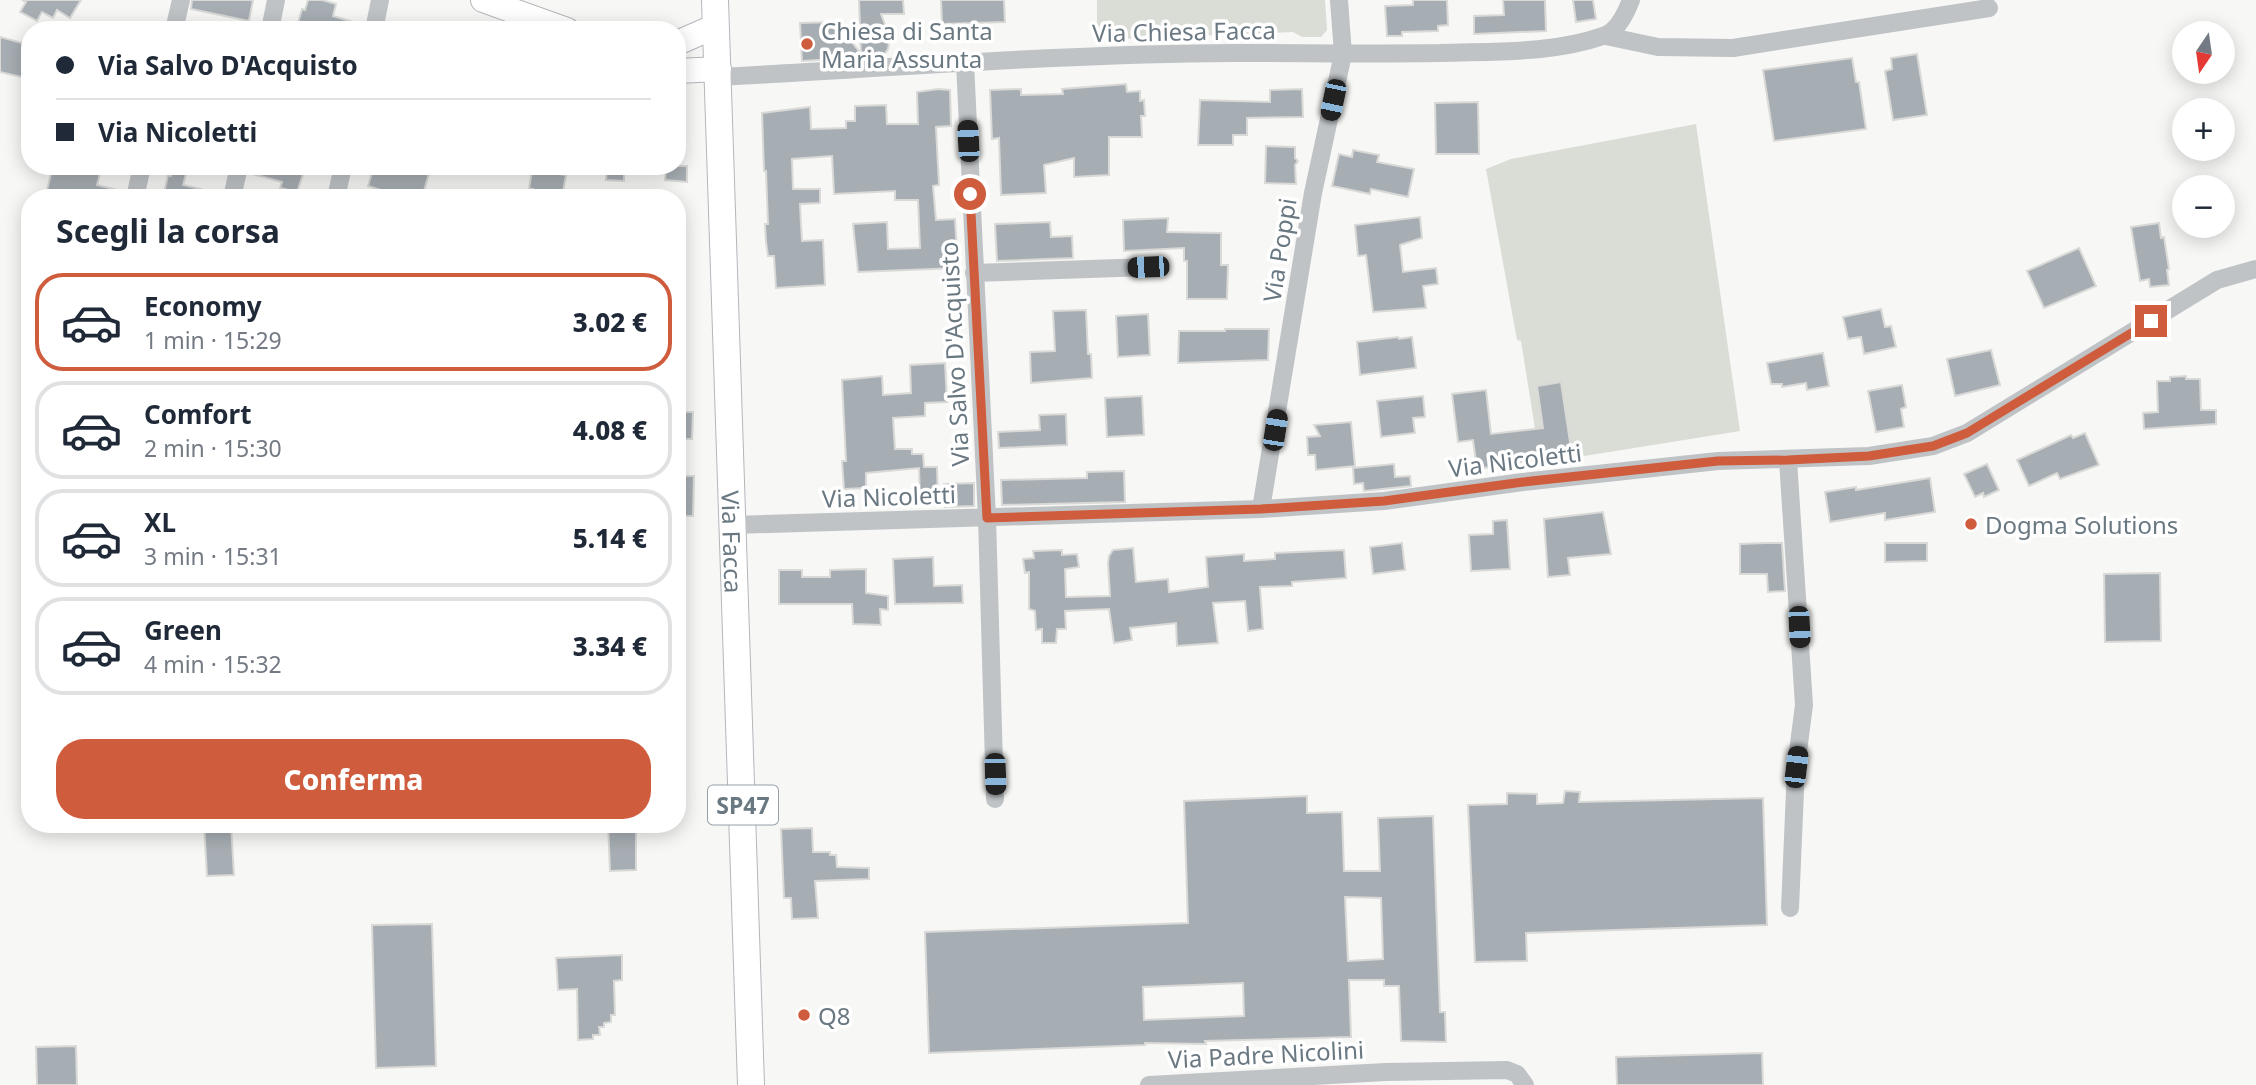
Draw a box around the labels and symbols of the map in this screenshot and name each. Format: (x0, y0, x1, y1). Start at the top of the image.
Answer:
street label: Via Chiesa Facca (1092, 13, 1276, 49)
place label: Chiesa di Santa Maria Assunta (821, 14, 993, 75)
north arrow (2172, 21, 2235, 84)
marker: Chiesa di Santa Maria Assunta (799, 36, 815, 52)
car (1319, 77, 1348, 123)
car (957, 119, 980, 163)
route start (954, 178, 986, 210)
street label: Via Poppi (1254, 196, 1304, 304)
street label: Via Salvo D'Acquisto (932, 241, 976, 467)
car (1127, 256, 1170, 278)
route end (2135, 305, 2167, 337)
car (1262, 408, 1289, 452)
street label: Via Nicoletti (1446, 435, 1584, 485)
street label: Via Nicoletti (821, 477, 957, 515)
street label: Via Facca (715, 490, 751, 594)
place label: Dogma Solutions (1985, 508, 2178, 541)
marker: Dogma Solutions (1963, 516, 1979, 532)
car (1788, 605, 1811, 649)
car (1784, 745, 1809, 789)
car (984, 753, 1007, 795)
road number: SP47 (708, 786, 778, 824)
place label: Q8 (818, 999, 850, 1032)
marker: Q8 (796, 1007, 812, 1023)
street label: Via Padre Nicolini (1167, 1032, 1365, 1076)

